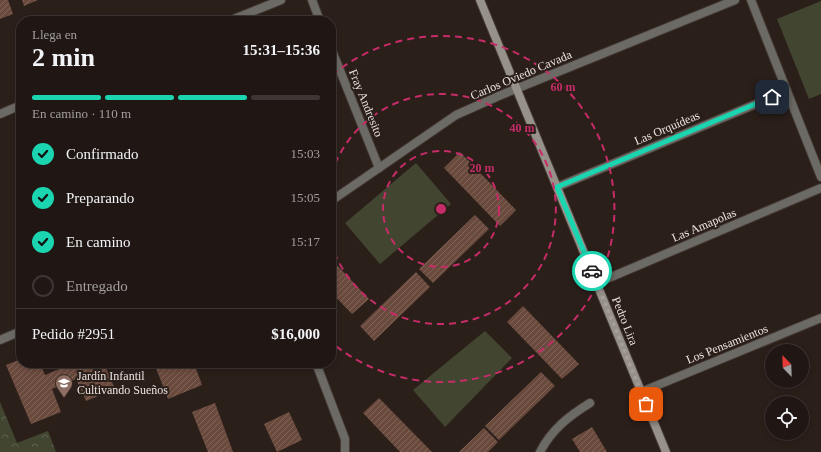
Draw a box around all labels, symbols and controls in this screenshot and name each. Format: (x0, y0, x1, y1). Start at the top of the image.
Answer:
text: Llega en (32, 27, 77, 42)
text: 15:31–15:36 (243, 42, 320, 58)
text: 2 min (32, 43, 95, 72)
street label: Carlos Oviedo Cavada (468, 47, 574, 103)
street label: Fray Andresito (346, 67, 386, 139)
text: 60 m (551, 80, 576, 94)
pin (755, 80, 789, 114)
icon: home (761, 86, 783, 108)
text: En camino · 110 m (32, 106, 131, 121)
street label: Las Orquídeas (632, 108, 702, 148)
text: 40 m (510, 121, 535, 135)
icon: check (32, 143, 54, 165)
text: Confirmado (66, 146, 139, 162)
text: 15:03 (290, 146, 320, 161)
text: 20 m (470, 161, 495, 175)
icon: check (32, 187, 54, 209)
text: Preparando (66, 190, 134, 206)
text: 15:05 (290, 190, 320, 205)
centre of rings (434, 202, 448, 216)
street label: Las Amapolas (670, 205, 738, 245)
icon: check (32, 231, 54, 253)
text: En camino (66, 234, 131, 250)
text: 15:17 (290, 234, 320, 249)
courier (572, 251, 612, 291)
icon: car (581, 260, 603, 282)
text: Entregado (66, 278, 128, 294)
street label: Pedro Lira (609, 295, 641, 348)
street label: Los Pensamientos (684, 321, 770, 367)
text: Pedido #2951 (32, 326, 115, 342)
text: $16,000 (271, 326, 320, 342)
north arrow (765, 344, 809, 388)
map controls (765, 344, 809, 440)
place label: Jardín Infantil Cultivando Sueños (77, 369, 168, 397)
school or university icon: Jardín Infantil Cultivando Sueños (54, 373, 74, 398)
pin (629, 387, 663, 421)
icon: bag (635, 393, 657, 415)
button: locate (765, 396, 809, 440)

